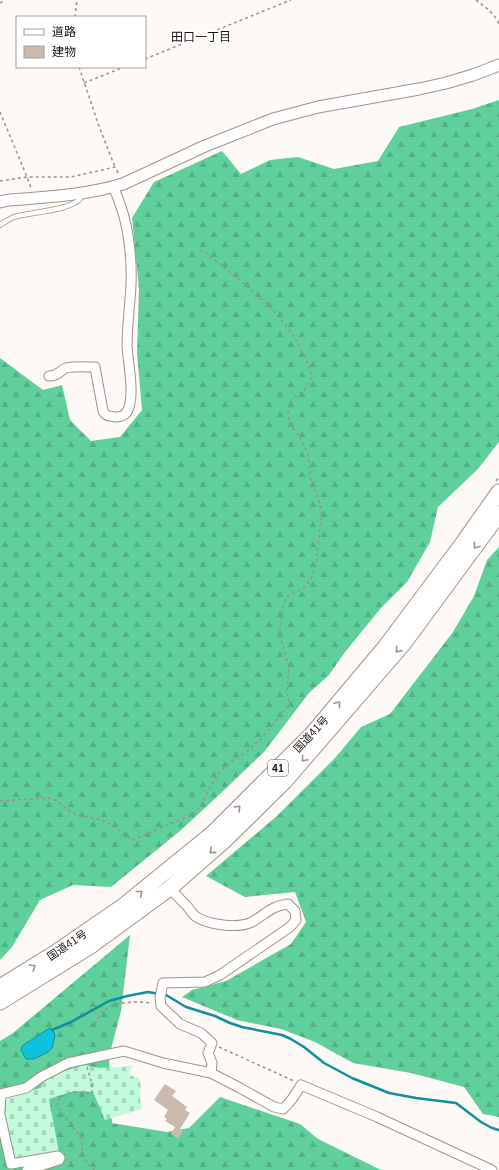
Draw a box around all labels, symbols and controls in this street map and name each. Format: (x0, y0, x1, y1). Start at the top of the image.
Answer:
legend (16, 16, 146, 68)
text: 道路 (52, 22, 76, 39)
district label: 田口一丁目 (171, 27, 231, 44)
text: 建物 (52, 42, 76, 59)
one-way arrow (473, 542, 481, 549)
one-way arrow (396, 646, 403, 653)
one-way arrow (333, 701, 340, 708)
street label: 国道41号 (289, 711, 332, 755)
one-way arrow (301, 754, 309, 762)
road number: 41 (268, 760, 288, 776)
one-way arrow (233, 805, 241, 813)
one-way arrow (209, 846, 217, 853)
one-way arrow (135, 890, 142, 897)
street label: 国道41号 (43, 925, 90, 963)
one-way arrow (29, 964, 36, 972)

